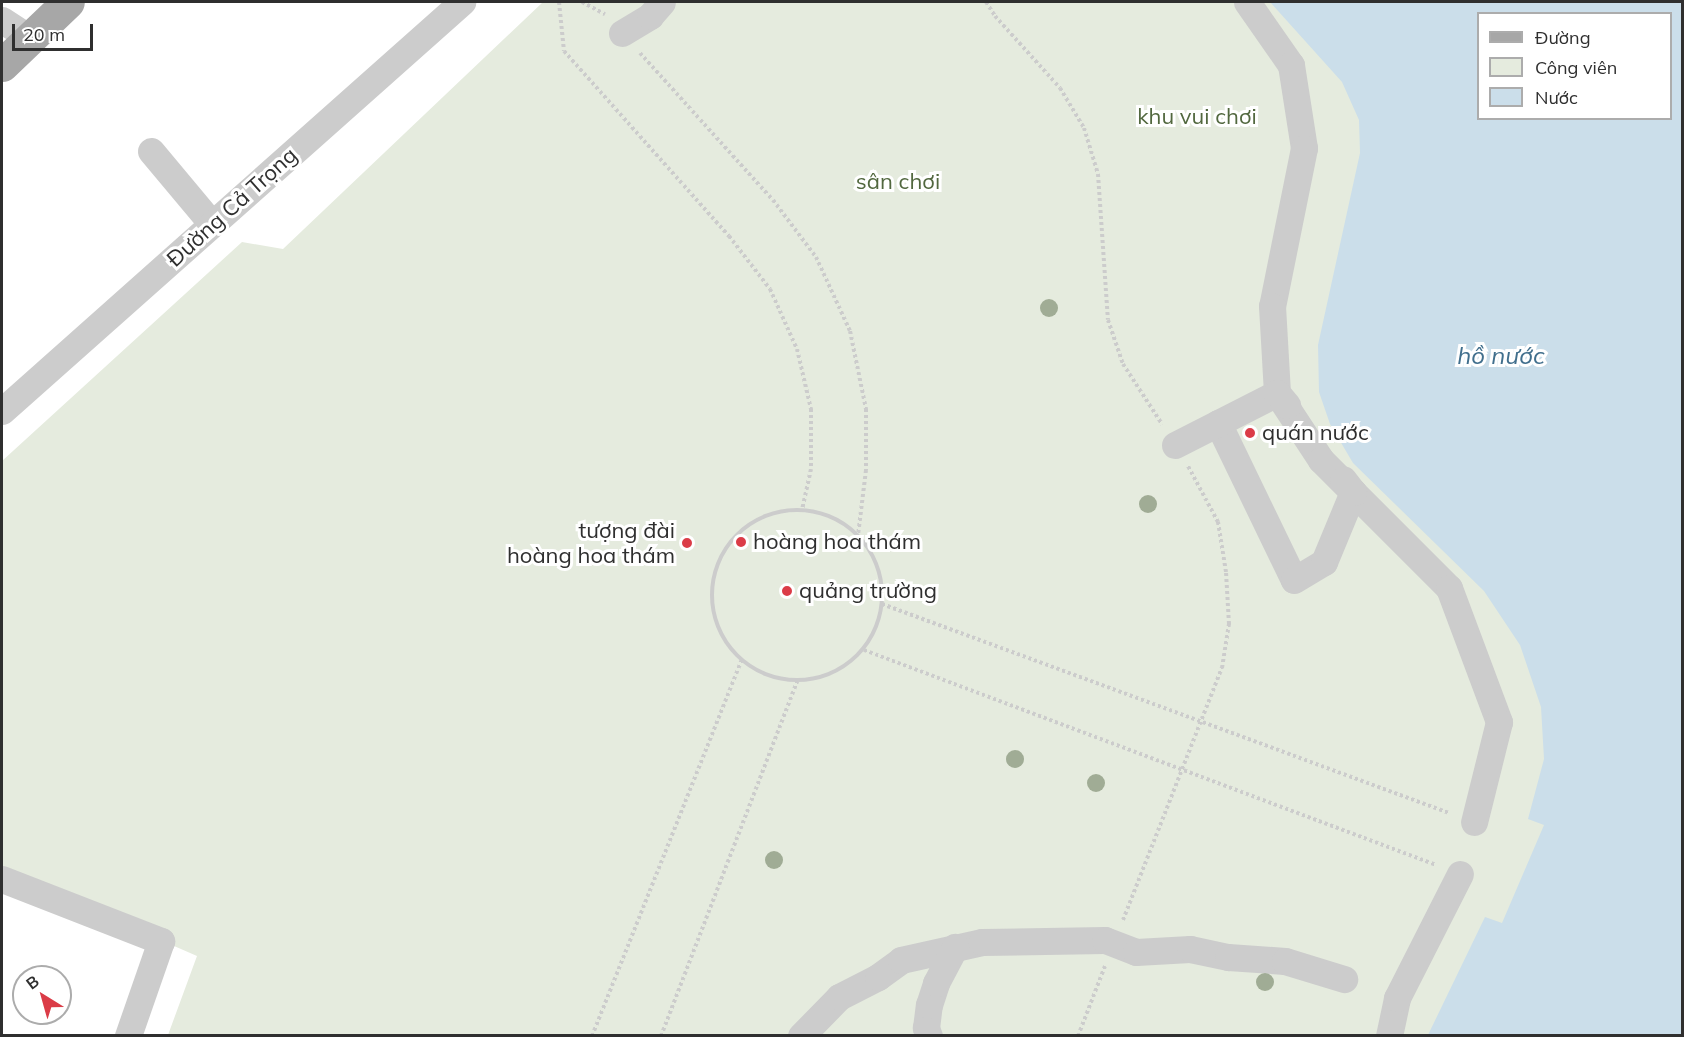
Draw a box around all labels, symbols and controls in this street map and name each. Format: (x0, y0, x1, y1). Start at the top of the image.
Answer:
scale bar (15, 12, 96, 50)
legend (1477, 12, 1672, 120)
text: 20 m (23, 23, 65, 46)
text: Đường (1535, 26, 1591, 49)
text: Công viên (1535, 56, 1617, 79)
text: Nước (1535, 86, 1578, 109)
park label: khu vui chơi (1137, 104, 1257, 130)
street label: Đường Cả Trọng (162, 142, 302, 272)
park label: sân chơi (856, 169, 940, 195)
water label: hồ nước (1457, 342, 1545, 370)
place label: quán nước (1262, 420, 1369, 446)
marker: quán nước (1243, 426, 1257, 440)
place label: tượng đài hoàng hoa thám (507, 517, 675, 568)
place label: hoàng hoa thám (753, 529, 921, 555)
marker: hoàng hoa thám (734, 535, 748, 549)
marker: tượng đài hoàng hoa thám (680, 536, 694, 550)
place label: quảng trường (799, 578, 937, 604)
marker: quảng trường (780, 584, 794, 598)
north arrow (12, 965, 72, 1025)
text: B (22, 971, 43, 994)

